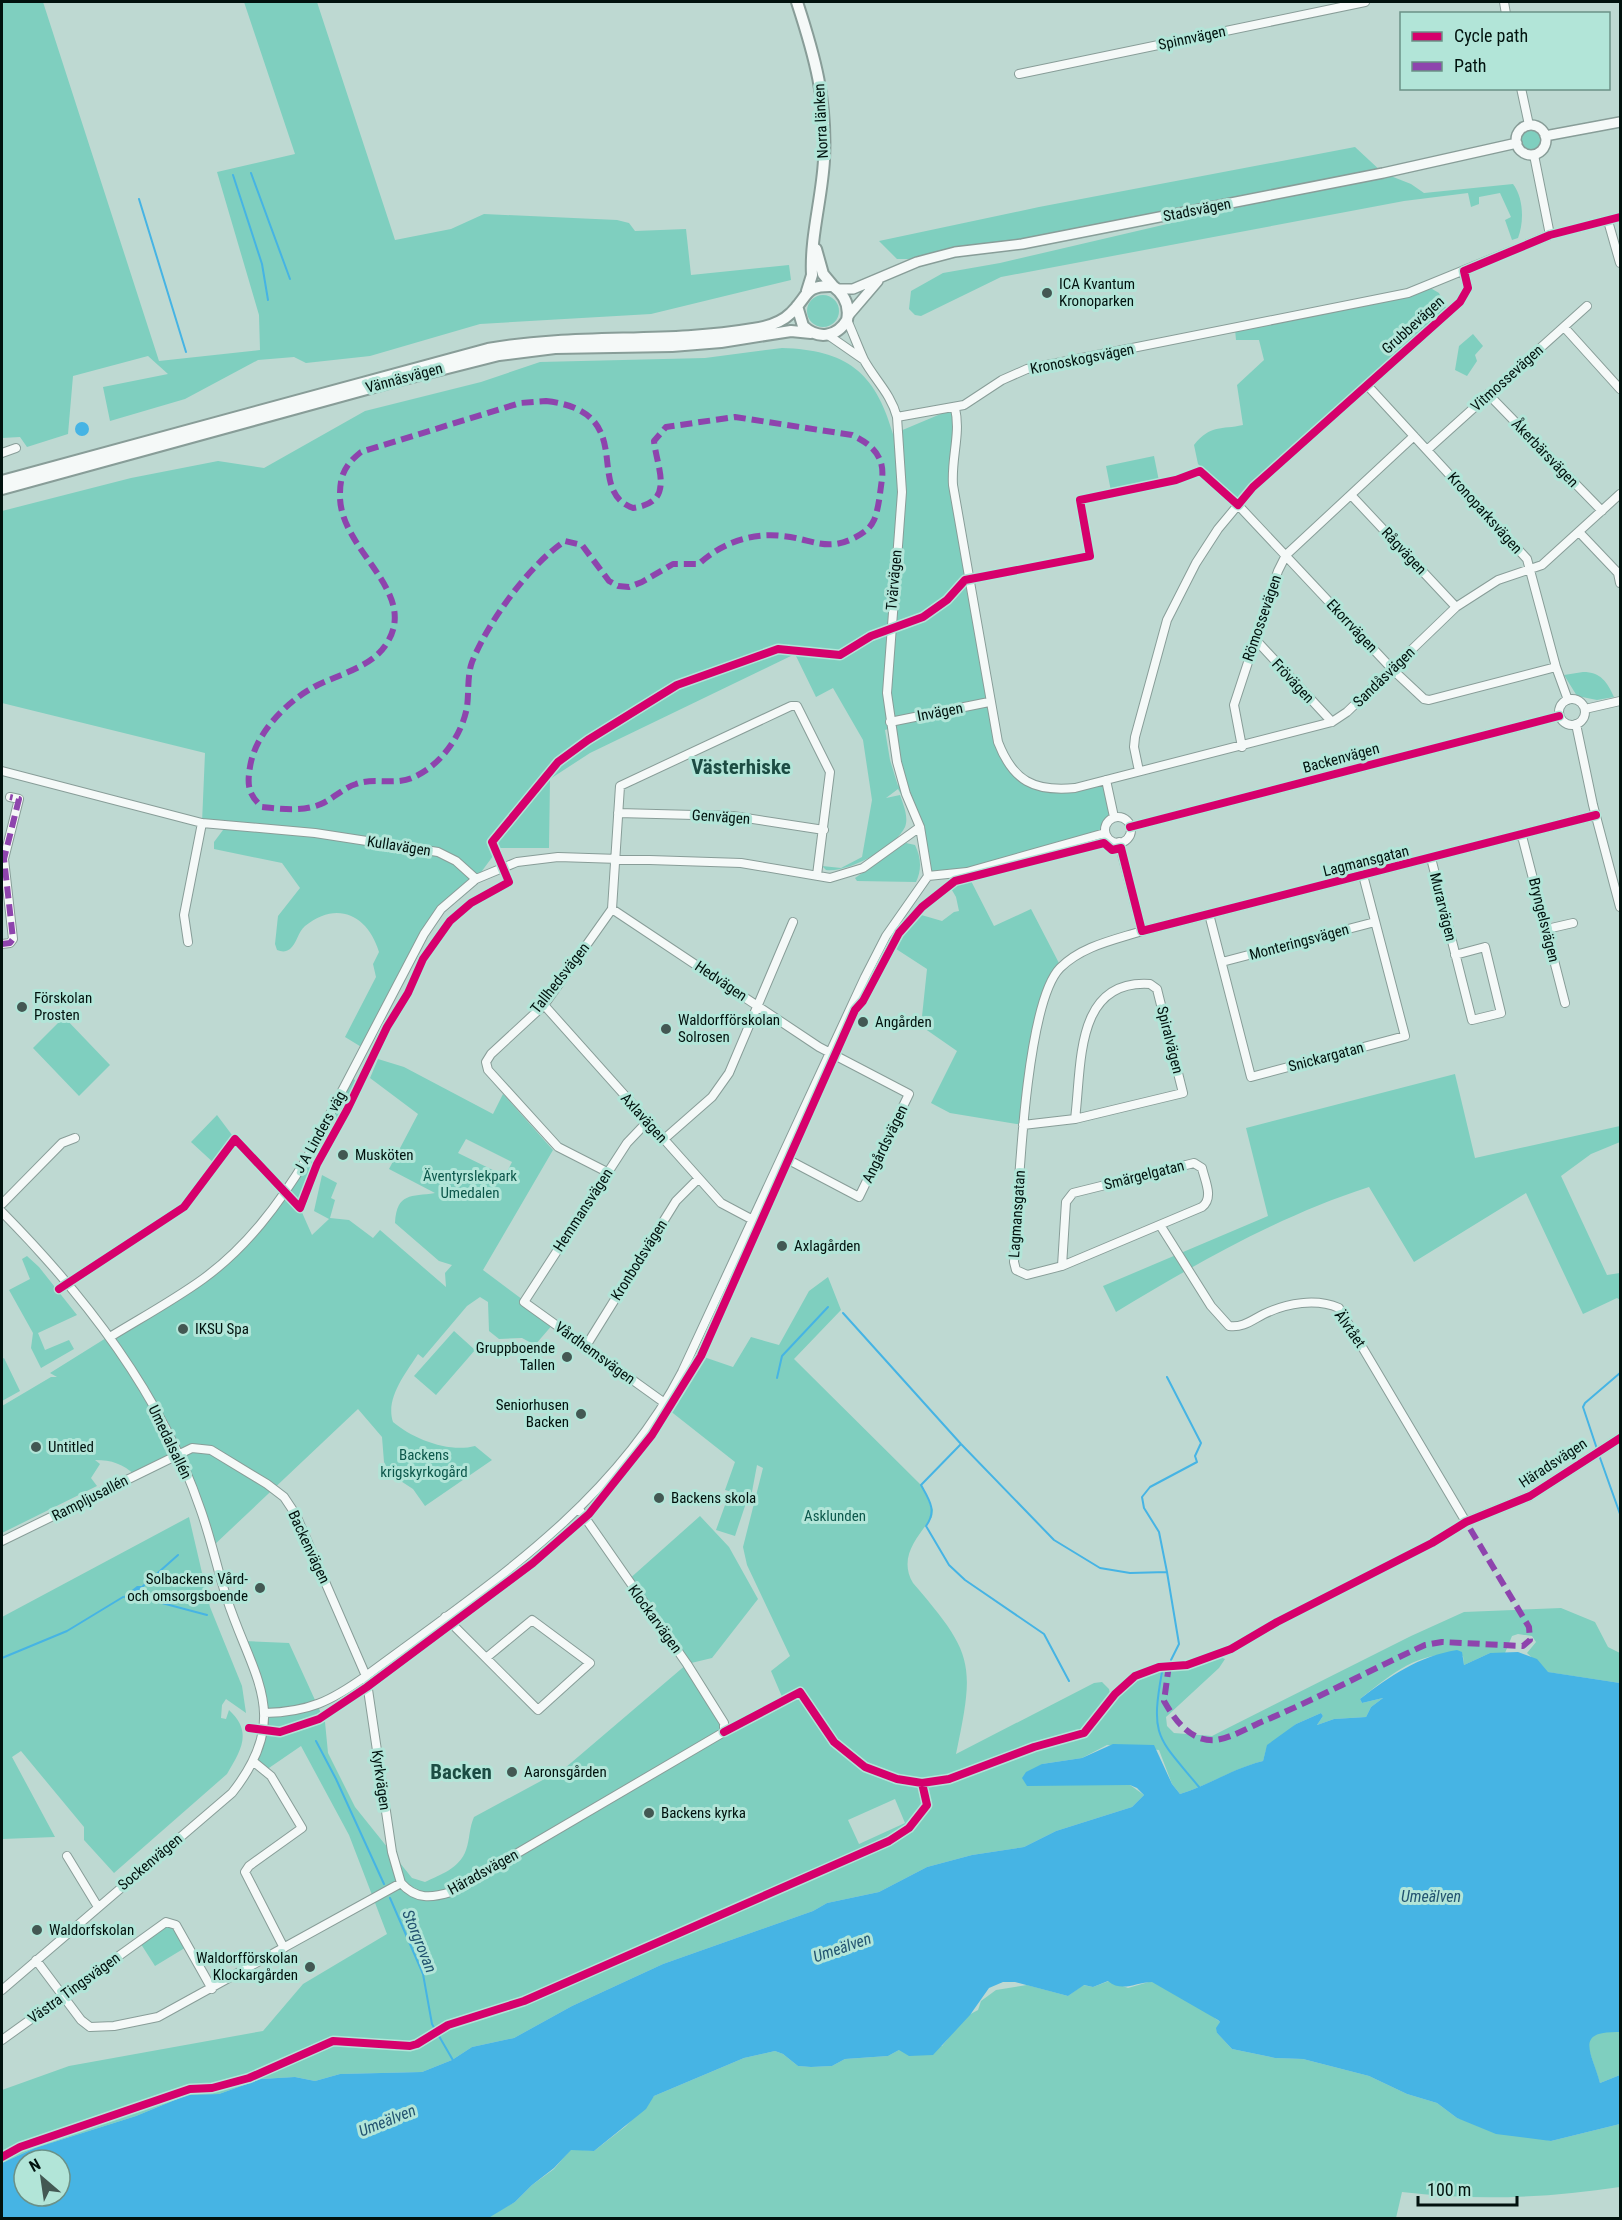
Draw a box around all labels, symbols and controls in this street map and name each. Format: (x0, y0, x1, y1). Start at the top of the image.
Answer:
legend (1400, 12, 1610, 90)
street label: Spinnvägen (1157, 22, 1227, 54)
text: Cycle path (1454, 25, 1528, 46)
text: Path (1454, 55, 1487, 76)
street label: Norra länken (810, 83, 832, 159)
street label: Stadsvägen (1161, 195, 1233, 225)
place label: ICA Kvantum Kronoparken (1059, 275, 1135, 310)
marker: ICA Kvantum Kronoparken (1040, 286, 1054, 300)
street label: Grubbevägen (1378, 292, 1448, 358)
street label: Kronoskogsvägen (1029, 340, 1135, 378)
street label: Vitmossevägen (1467, 341, 1547, 415)
street label: Vännäsvägen (364, 359, 444, 397)
street label: Åkerbärsvägen (1508, 415, 1582, 491)
street label: Kronoparksvägen (1444, 469, 1526, 557)
street label: Rågvägen (1378, 524, 1430, 578)
street label: Tvärvägen (882, 549, 906, 611)
street label: Römossevägen (1239, 572, 1285, 664)
street label: Ekorrvägen (1323, 596, 1381, 656)
street label: Sandåsvägen (1349, 643, 1419, 711)
street label: Frövägen (1268, 655, 1318, 707)
street label: Invägen (916, 699, 964, 725)
street label: Backenvägen (1301, 739, 1381, 777)
district label: Västerhiske (691, 755, 791, 779)
street label: Genvägen (691, 806, 751, 828)
street label: Kullavägen (366, 832, 432, 860)
street label: Lagmansgatan (1321, 842, 1411, 880)
street label: Murarvägen (1426, 871, 1460, 943)
street label: Bryngelsvägen (1525, 876, 1563, 964)
street label: Monteringsvägen (1247, 920, 1351, 964)
street label: Tallhedsvägen (527, 939, 593, 1017)
street label: Hedvägen (692, 957, 750, 1005)
place label: Förskolan Prosten (34, 989, 92, 1024)
marker: Förskolan Prosten (15, 1000, 29, 1014)
street label: Spiralvägen (1153, 1004, 1187, 1076)
place label: Waldorfförskolan Solrosen (678, 1011, 780, 1046)
place label: Angården (875, 1013, 932, 1031)
marker: Angården (856, 1015, 870, 1029)
marker: Waldorfförskolan Solrosen (659, 1022, 673, 1036)
street label: Snickargatan (1286, 1038, 1366, 1076)
street label: J A Linders väg (290, 1088, 350, 1176)
street label: Axlavägen (617, 1089, 671, 1147)
street label: Angårdsvägen (858, 1102, 912, 1186)
place label: Musköten (355, 1146, 413, 1164)
marker: Musköten (336, 1148, 350, 1162)
street label: Smärgelgatan (1102, 1156, 1186, 1194)
street label: Hemmansvägen (549, 1165, 617, 1255)
park label: Äventyrslekpark Umedalen (423, 1167, 517, 1202)
street label: Lagmansgatan (1005, 1170, 1029, 1258)
street label: Kronbodsvägen (607, 1216, 671, 1304)
place label: Axlagården (794, 1237, 861, 1255)
marker: Axlagården (775, 1239, 789, 1253)
street label: Älvtået (1331, 1307, 1369, 1351)
street label: Vårdhemsvägen (551, 1318, 639, 1388)
place label: IKSU Spa (195, 1320, 249, 1338)
marker: IKSU Spa (176, 1322, 190, 1336)
place label: Gruppboende Tallen (476, 1339, 555, 1374)
marker: Gruppboende Tallen (560, 1350, 574, 1364)
place label: Seniorhusen Backen (496, 1396, 569, 1431)
street label: Umedalsallén (144, 1402, 196, 1482)
marker: Seniorhusen Backen (574, 1407, 588, 1421)
street label: Häradsvägen (1516, 1434, 1590, 1492)
place label: Untitled (48, 1438, 94, 1456)
marker: Untitled (29, 1440, 43, 1454)
park label: Backens krigskyrkogård (380, 1446, 468, 1481)
street label: Rampljusallén (49, 1471, 131, 1525)
place label: Backens skola (671, 1489, 756, 1507)
marker: Backens skola (652, 1491, 666, 1505)
park label: Asklunden (804, 1507, 866, 1525)
street label: Backenvägen (284, 1508, 334, 1586)
place label: Solbackens Vård- och omsorgsboende (127, 1570, 248, 1605)
marker: Solbackens Vård- och omsorgsboende (253, 1581, 267, 1595)
street label: Klockarvägen (624, 1581, 686, 1657)
street label: Kyrkvägen (368, 1749, 394, 1811)
district label: Backen (430, 1760, 492, 1784)
place label: Aaronsgården (524, 1763, 607, 1781)
marker: Aaronsgården (505, 1765, 519, 1779)
place label: Backens kyrka (661, 1804, 746, 1822)
marker: Backens kyrka (642, 1806, 656, 1820)
street label: Sockenvägen (114, 1830, 186, 1894)
street label: Häradsvägen (445, 1845, 521, 1899)
water label: Umeälven (1401, 1887, 1461, 1906)
water label: Storgrovan (398, 1907, 441, 1975)
place label: Waldorfskolan (49, 1921, 134, 1939)
marker: Waldorfskolan (30, 1923, 44, 1937)
water label: Umeälven (811, 1929, 874, 1966)
street label: Västra Tingsvägen (25, 1949, 123, 2027)
place label: Waldorfförskolan Klockargården (196, 1949, 298, 1984)
marker: Waldorfförskolan Klockargården (303, 1960, 317, 1974)
water label: Umeälven (356, 2100, 419, 2141)
north arrow (12, 2148, 72, 2208)
text: N (26, 2155, 44, 2176)
scale bar (1418, 2169, 1517, 2207)
text: 100 m (1427, 2179, 1471, 2200)

